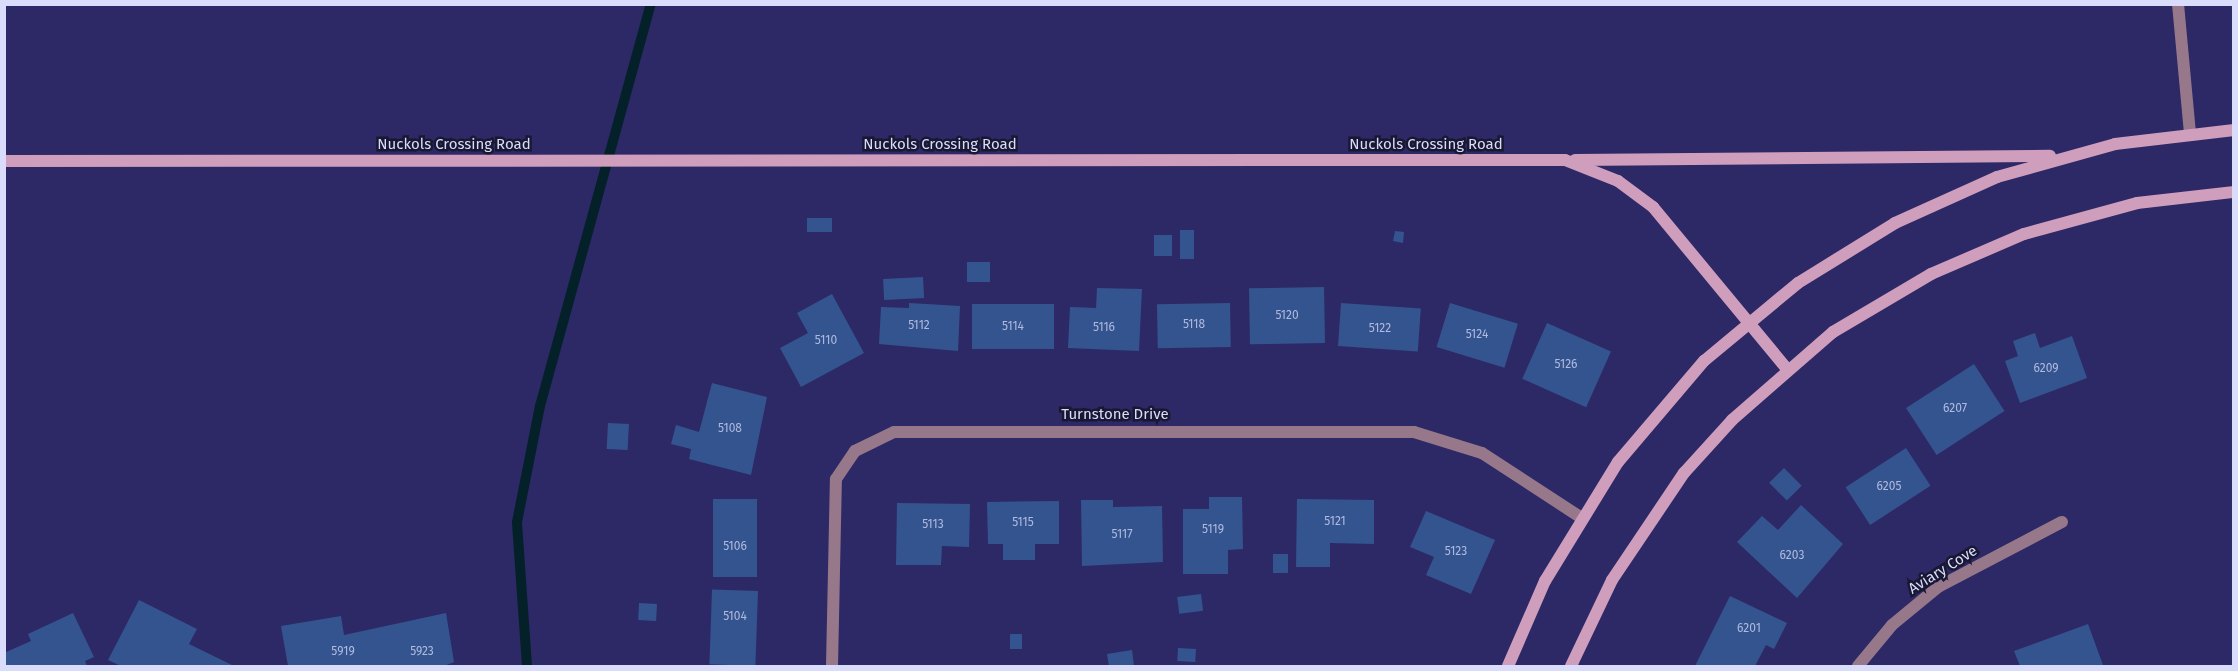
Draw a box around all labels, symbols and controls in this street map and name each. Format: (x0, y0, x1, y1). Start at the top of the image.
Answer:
street label: Nuckols Crossing Road (377, 136, 531, 154)
street label: Nuckols Crossing Road (863, 136, 1017, 154)
street label: Nuckols Crossing Road (1349, 136, 1503, 154)
house number: 5120 (1275, 309, 1299, 323)
house number: 5118 (1183, 318, 1205, 332)
house number: 5112 (908, 319, 930, 333)
house number: 5114 (1002, 320, 1024, 334)
house number: 5116 (1093, 321, 1115, 335)
house number: 5122 (1369, 322, 1391, 336)
house number: 5124 (1466, 328, 1488, 342)
house number: 5110 (815, 334, 837, 348)
house number: 5126 (1555, 358, 1577, 372)
house number: 6209 (2033, 362, 2059, 376)
house number: 6207 (1943, 402, 1967, 416)
street label: Turnstone Drive (1061, 406, 1169, 424)
house number: 5108 (718, 422, 742, 436)
house number: 6205 (1877, 480, 1901, 494)
house number: 5121 (1324, 515, 1346, 529)
house number: 5115 (1012, 516, 1034, 530)
house number: 5113 (922, 518, 944, 532)
house number: 5119 (1202, 523, 1224, 537)
house number: 5117 (1112, 528, 1132, 542)
house number: 5106 (723, 540, 747, 554)
street label: Aviary Cove (1905, 542, 1981, 598)
house number: 5123 (1445, 545, 1467, 559)
house number: 6203 (1780, 549, 1804, 563)
house number: 5104 (723, 610, 747, 624)
house number: 6201 (1737, 622, 1761, 636)
house number: 5919 (331, 645, 355, 659)
house number: 5923 (410, 645, 434, 659)

